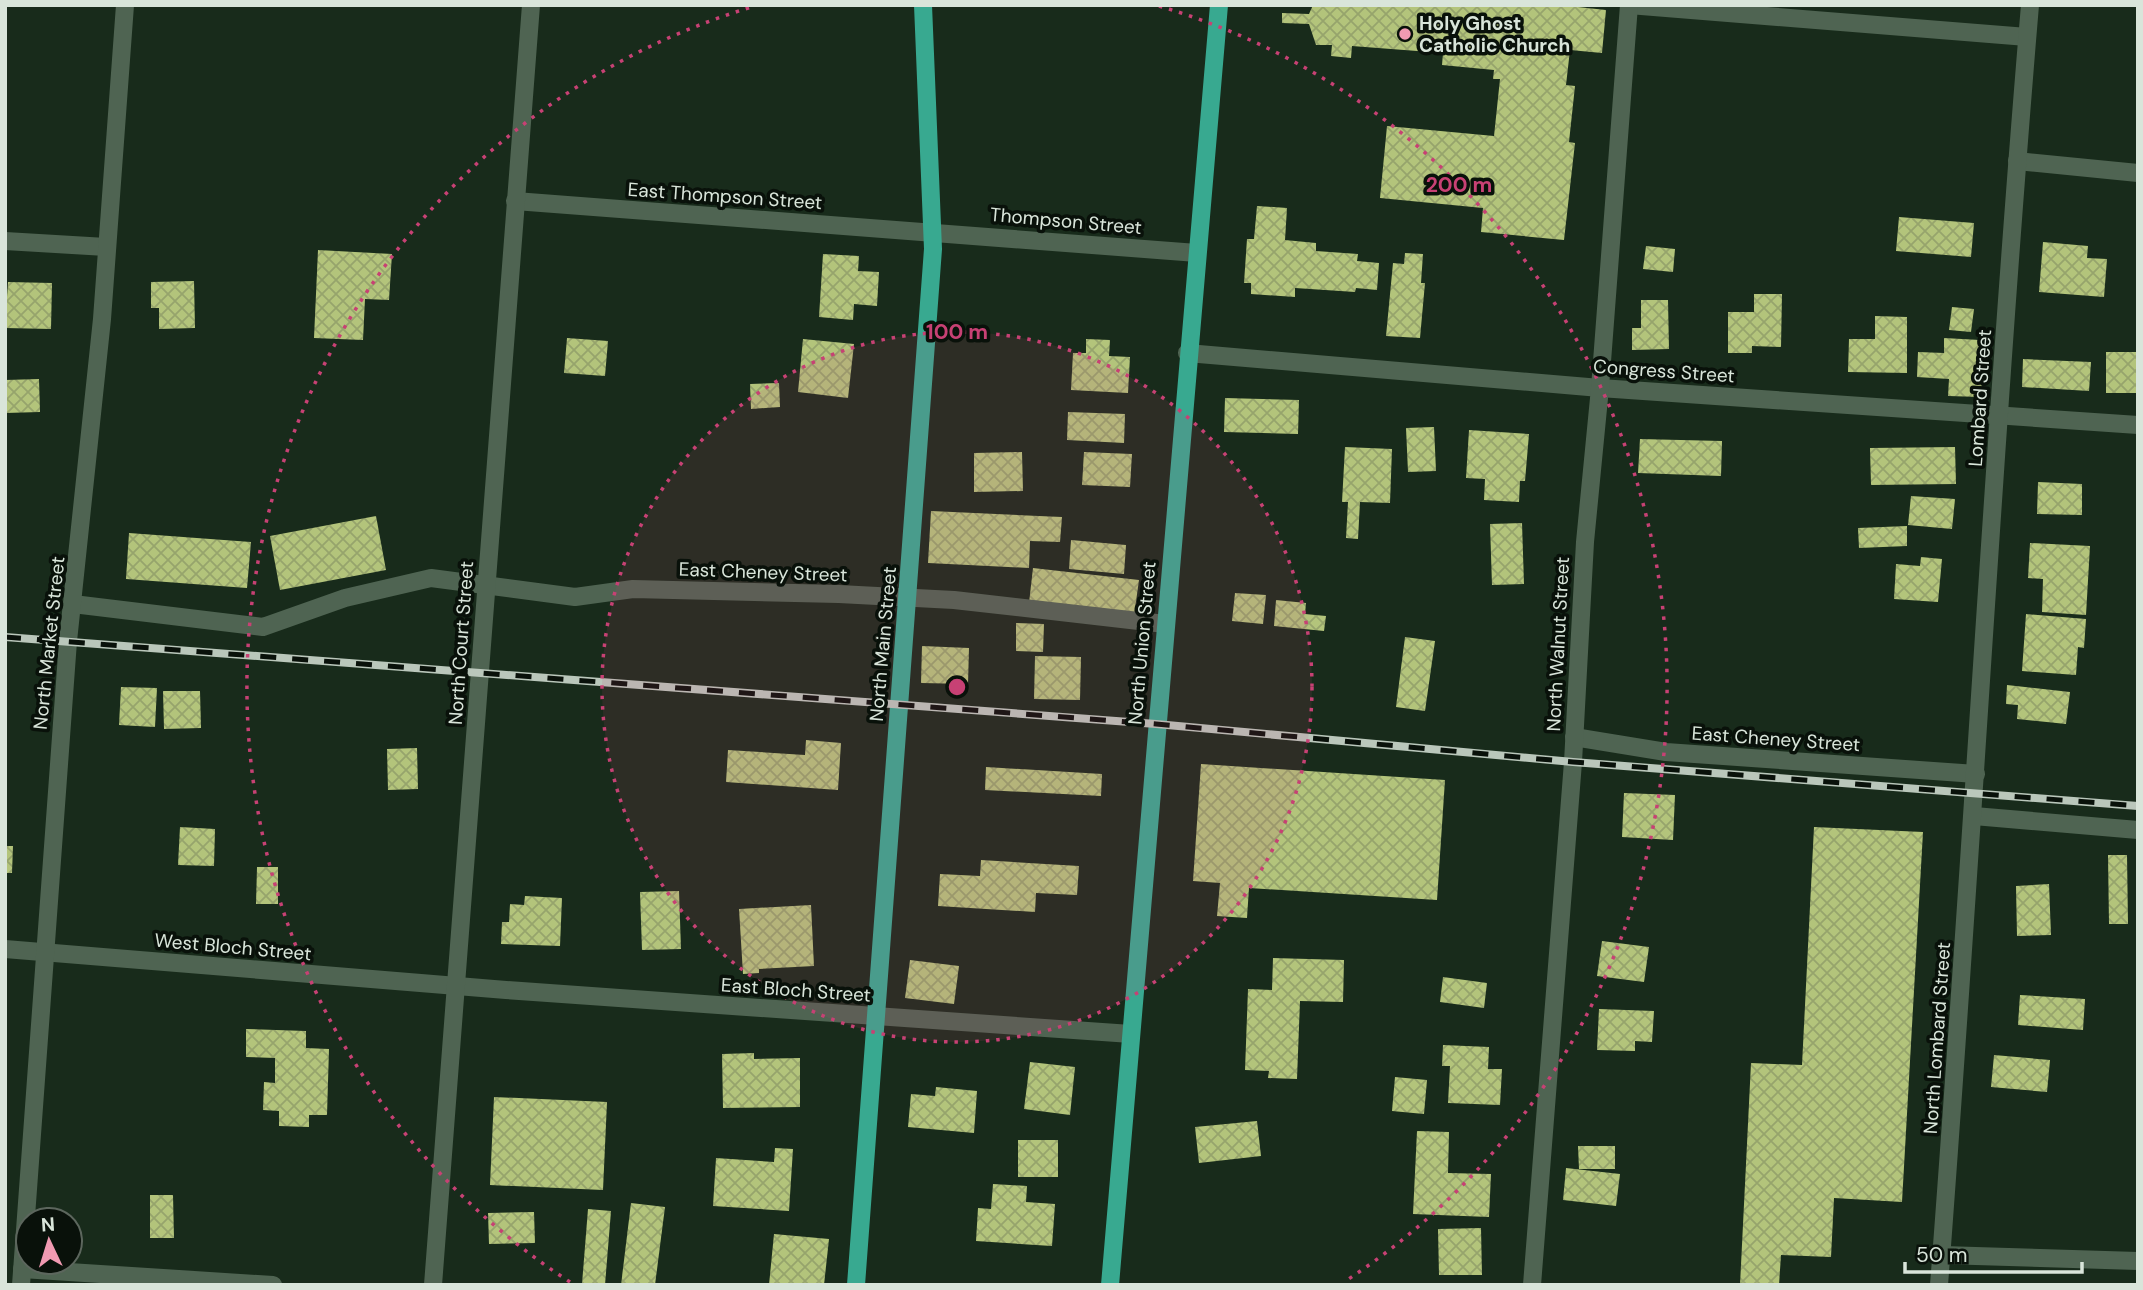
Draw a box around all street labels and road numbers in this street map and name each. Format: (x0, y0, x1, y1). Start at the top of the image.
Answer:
street label: East Thompson Street (627, 177, 823, 215)
street label: Thompson Street (989, 202, 1143, 240)
street label: Lombard Street (1963, 329, 1997, 467)
street label: Congress Street (1592, 354, 1736, 388)
street label: North Market Street (27, 555, 71, 731)
street label: North Walnut Street (1541, 556, 1575, 732)
street label: East Cheney Street (678, 557, 848, 587)
street label: North Court Street (443, 560, 479, 726)
street label: North Union Street (1122, 560, 1162, 726)
street label: North Main Street (864, 565, 902, 723)
street label: East Cheney Street (1691, 721, 1861, 757)
street label: West Bloch Street (153, 928, 313, 966)
street label: North Lombard Street (1918, 941, 1956, 1135)
street label: East Bloch Street (720, 972, 872, 1008)

